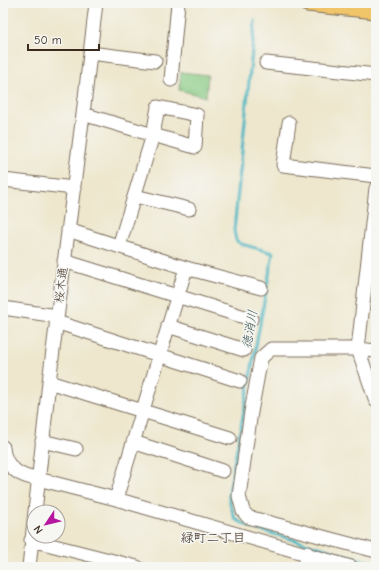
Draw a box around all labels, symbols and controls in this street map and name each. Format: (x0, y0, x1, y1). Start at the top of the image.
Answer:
scale bar (28, 26, 99, 52)
text: 50 m (34, 33, 62, 47)
street label: 桜木通 (52, 266, 70, 304)
water label: 徳消川 (239, 309, 260, 350)
north arrow (26, 504, 66, 544)
text: N (31, 523, 46, 536)
district label: 緑町二丁目 (180, 530, 246, 545)

